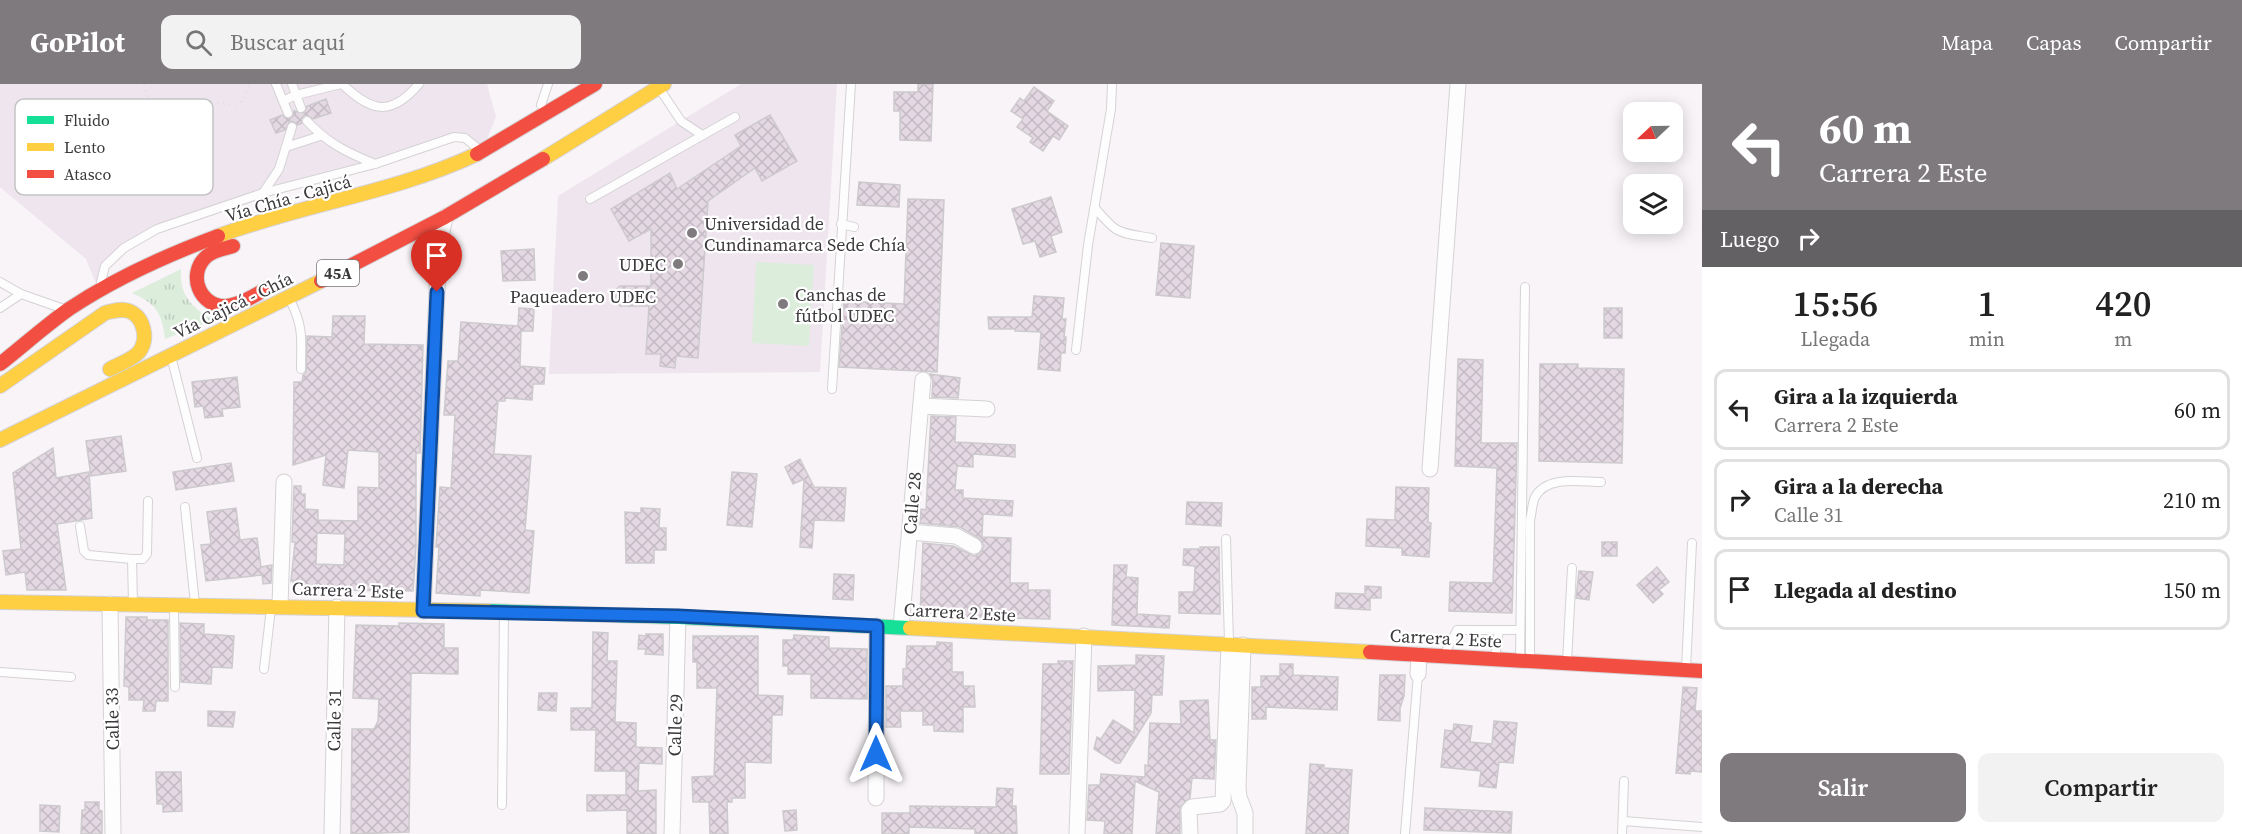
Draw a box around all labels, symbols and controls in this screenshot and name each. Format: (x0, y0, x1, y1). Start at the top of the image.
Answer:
search box (161, 15, 581, 69)
text: GoPilot (30, 23, 125, 61)
icon: search (182, 26, 215, 59)
text: Buscar aquí (230, 27, 345, 57)
text: Mapa (1941, 28, 1993, 57)
text: Capas (2026, 28, 2082, 57)
text: Compartir (2115, 28, 2212, 57)
legend (15, 99, 213, 195)
text: 60 m (1819, 99, 1912, 157)
north arrow (1623, 102, 1683, 162)
map controls (1623, 102, 1683, 234)
icon: left (1720, 108, 1798, 186)
text: Fluido (64, 109, 110, 131)
text: Lento (64, 136, 106, 158)
text: Carrera 2 Este (1819, 154, 1987, 191)
text: Atasco (64, 163, 111, 185)
street label: Vía Chía - Cajicá (222, 168, 355, 228)
button: layers (1623, 174, 1683, 234)
place label: Universidad de Cundinamarca Sede Chía (704, 211, 907, 257)
icon: right (1792, 222, 1825, 255)
text: Luego (1720, 224, 1780, 254)
marker: Universidad de Cundinamarca Sede Chía (685, 226, 699, 240)
pin (411, 230, 462, 292)
icon: arrive (420, 239, 453, 272)
place label: UDEC (619, 252, 666, 277)
marker: UDEC (671, 257, 685, 271)
road number: 45A (317, 260, 359, 286)
street label: Vía Cajicá - Chía (169, 265, 298, 345)
marker: Paqueadero UDEC (576, 269, 590, 283)
text: 15:56 (1793, 279, 1878, 328)
text: 1 (1977, 279, 1996, 328)
text: 420 (2095, 279, 2151, 328)
place label: Canchas de fútbol UDEC (795, 282, 894, 328)
place label: Paqueadero UDEC (510, 284, 656, 309)
marker: Canchas de fútbol UDEC (776, 297, 790, 311)
text: Llegada (1801, 325, 1870, 353)
text: min (1969, 325, 2005, 353)
text: m (2114, 325, 2132, 353)
text: Gira a la izquierda (1774, 381, 1958, 411)
icon: left (1723, 393, 1756, 426)
text: 60 m (2174, 395, 2221, 425)
text: Carrera 2 Este (1774, 411, 1899, 439)
street label: Calle 28 (897, 471, 927, 535)
text: Gira a la derecha (1774, 471, 1943, 501)
icon: right (1723, 483, 1756, 516)
text: 210 m (2163, 485, 2221, 515)
text: Calle 31 (1774, 501, 1844, 529)
icon: arrive (1723, 573, 1756, 606)
text: Llegada al destino (1774, 575, 1957, 605)
text: 150 m (2163, 575, 2221, 605)
street label: Carrera 2 Este (291, 576, 405, 604)
street label: Carrera 2 Este (903, 597, 1017, 627)
street label: Carrera 2 Este (1389, 623, 1503, 653)
street label: Calle 33 (99, 687, 125, 751)
street label: Calle 31 (321, 688, 347, 752)
street label: Calle 29 (661, 693, 689, 757)
position arrow (844, 722, 908, 786)
button: Salir (1720, 753, 1966, 822)
button: Compartir (1978, 753, 2224, 822)

